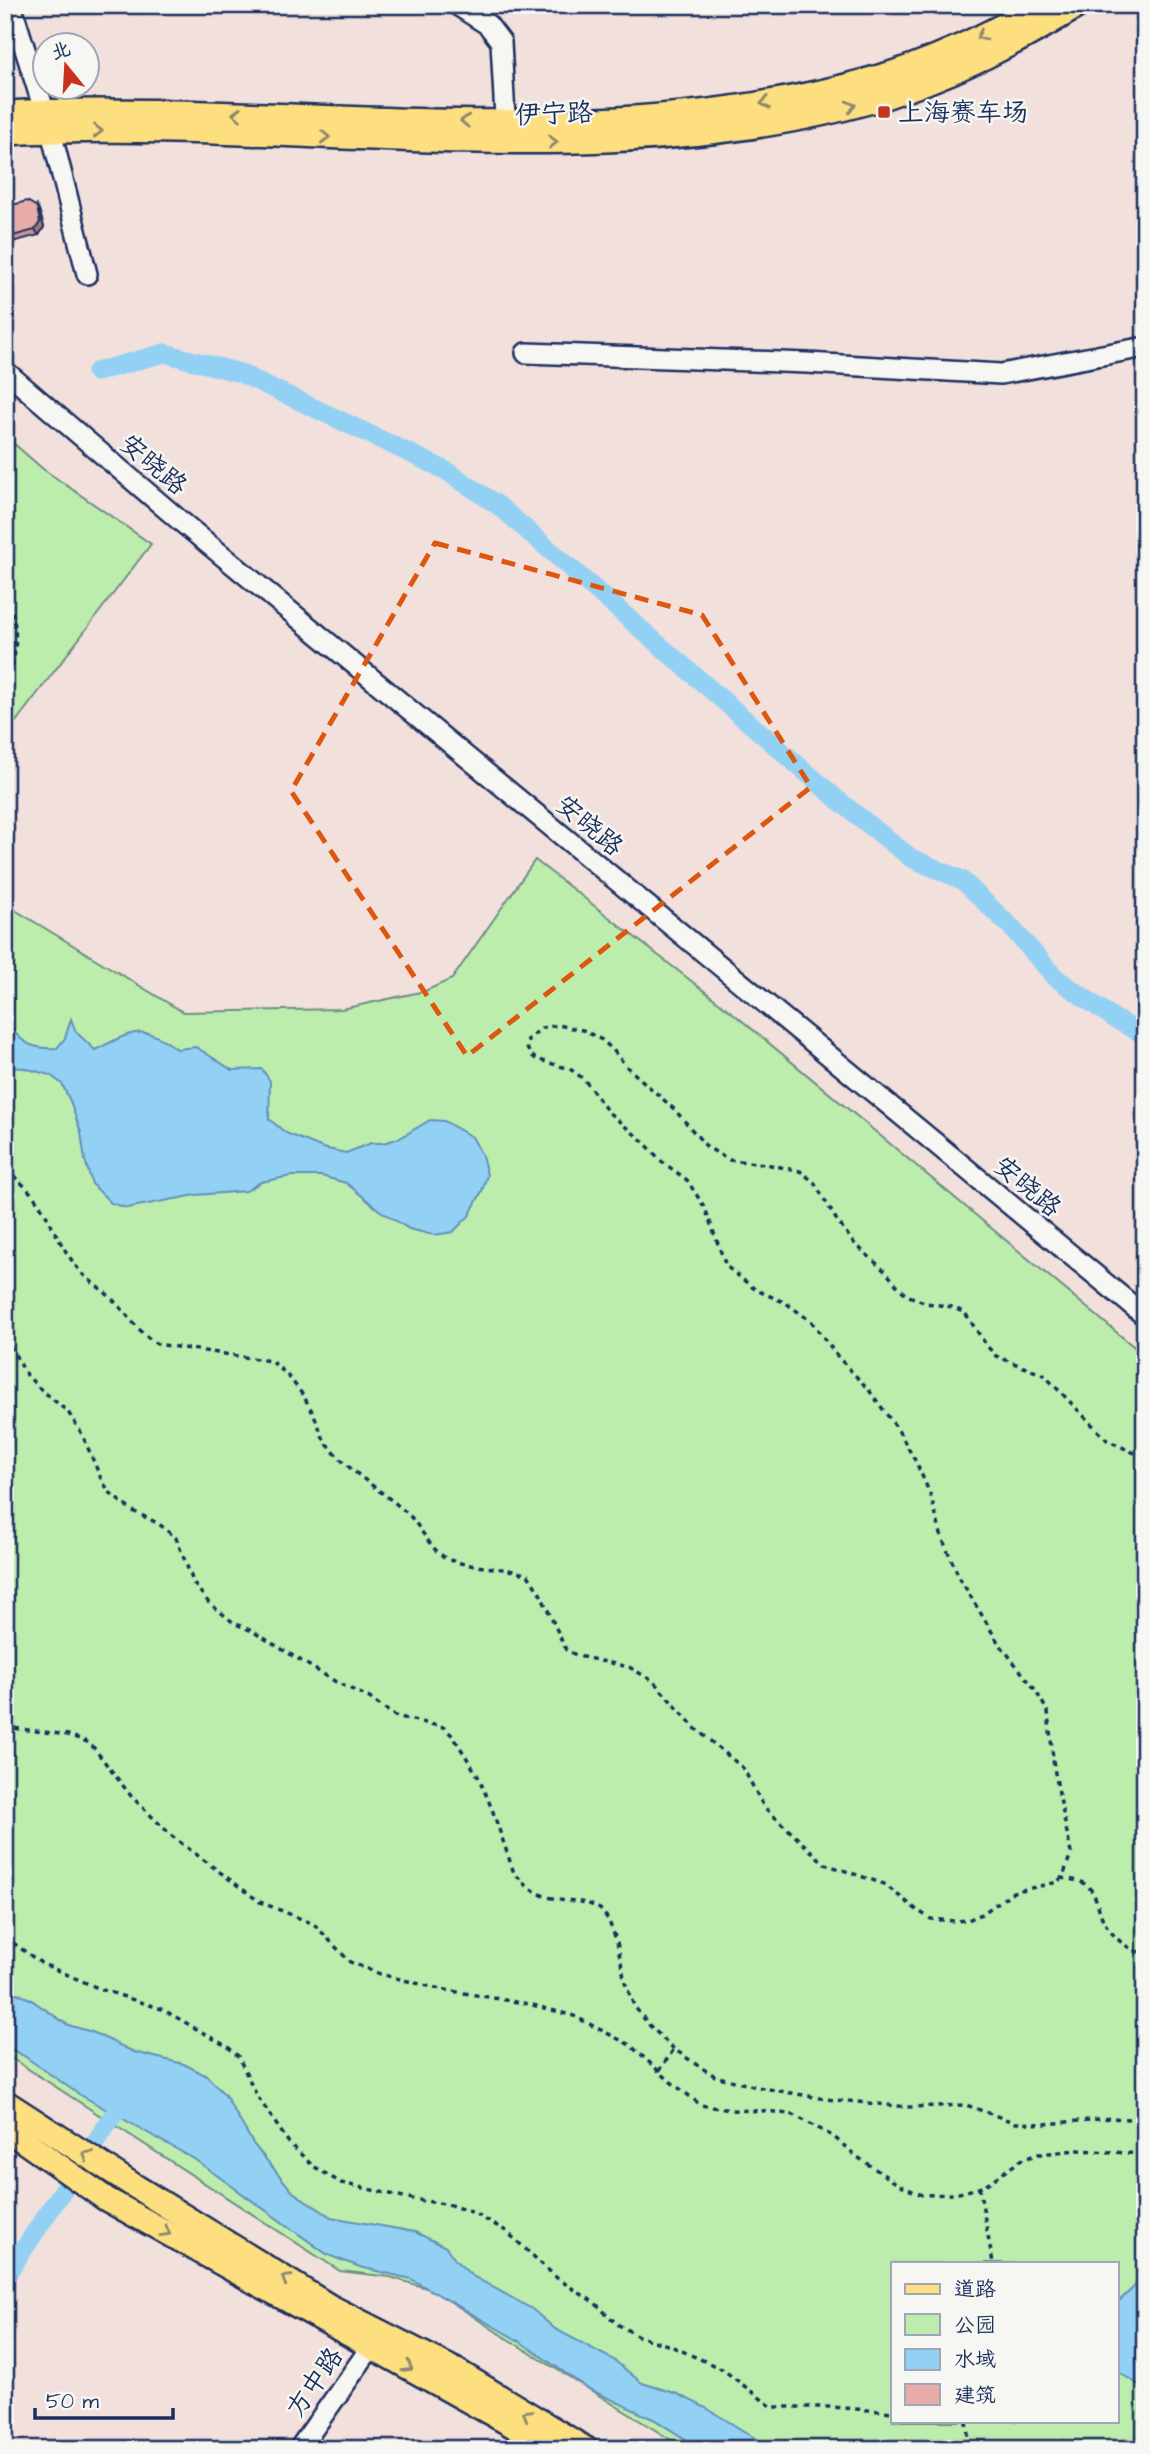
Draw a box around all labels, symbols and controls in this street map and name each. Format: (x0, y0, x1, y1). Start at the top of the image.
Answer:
one-way arrow (976, 28, 988, 42)
north arrow (32, 32, 102, 102)
text: 北 (48, 35, 74, 67)
street label: 伊宁路 (514, 95, 594, 133)
one-way arrow (759, 95, 771, 110)
place label: 上海赛车场 (898, 95, 1028, 131)
one-way arrow (845, 100, 857, 114)
marker: 上海赛车场 (876, 104, 892, 120)
one-way arrow (232, 107, 243, 122)
one-way arrow (459, 113, 470, 129)
one-way arrow (93, 123, 104, 139)
one-way arrow (320, 129, 331, 144)
one-way arrow (548, 134, 559, 150)
street label: 安晓路 (112, 426, 195, 504)
street label: 安晓路 (548, 787, 631, 865)
street label: 安晓路 (986, 1148, 1069, 1226)
one-way arrow (82, 2151, 95, 2164)
one-way arrow (159, 2224, 171, 2237)
legend (891, 2262, 1118, 2422)
one-way arrow (280, 2275, 293, 2288)
text: 道路 (954, 2275, 996, 2304)
text: 公园 (954, 2311, 996, 2340)
street label: 方中路 (278, 2340, 352, 2425)
text: 水域 (954, 2345, 996, 2374)
one-way arrow (400, 2359, 413, 2372)
scale bar (35, 2377, 173, 2421)
text: 建筑 (954, 2381, 996, 2410)
text: 50 m (46, 2387, 100, 2416)
one-way arrow (522, 2409, 535, 2422)

